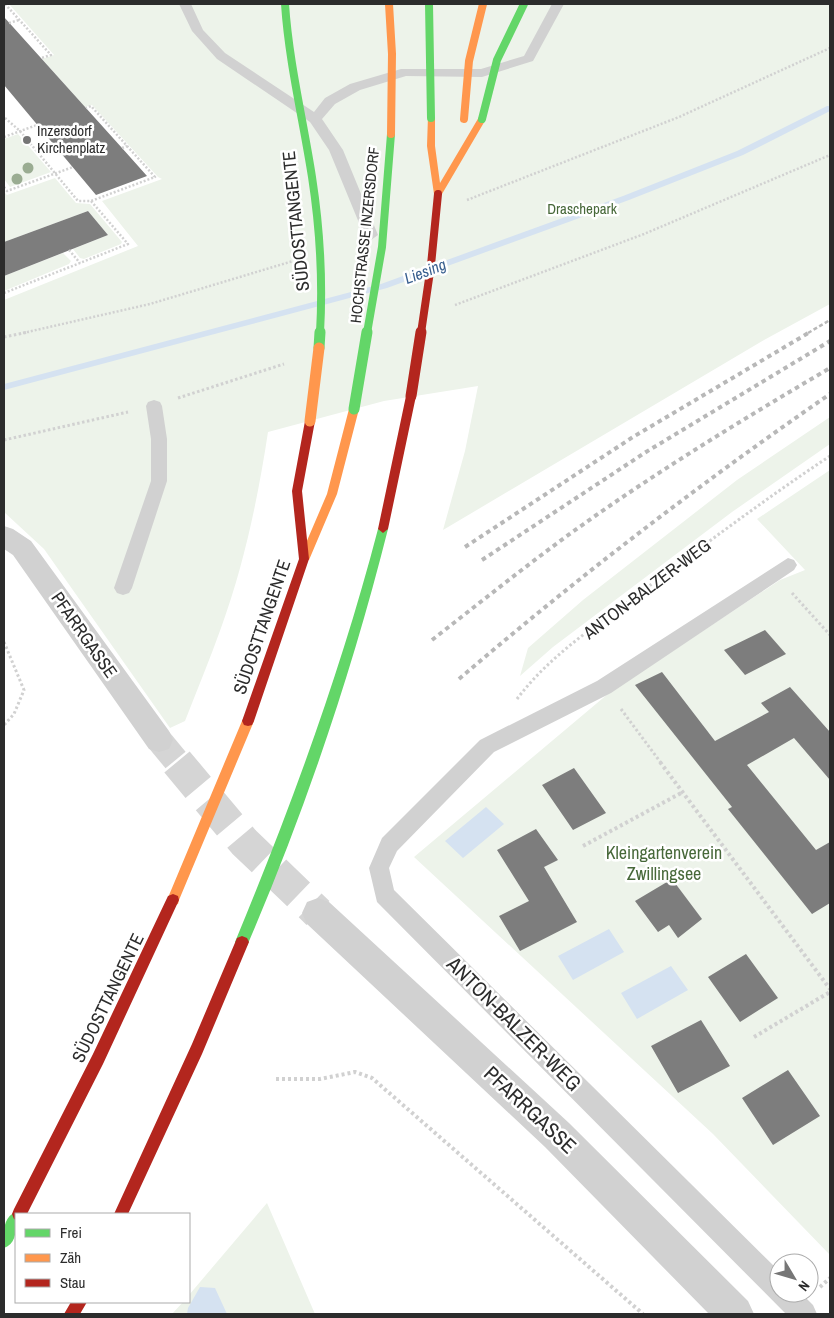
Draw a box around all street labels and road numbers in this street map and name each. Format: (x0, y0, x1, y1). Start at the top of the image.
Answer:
street label: HOCHSTRASSE INZERSDORF (345, 146, 384, 324)
street label: SÜDOSTTANGENTE (276, 150, 315, 292)
street label: ANTON-BALZER-WEG (577, 532, 716, 646)
street label: SÜDOSTTANGENTE (227, 556, 296, 697)
street label: PFARRGASSE (45, 587, 123, 683)
street label: SÜDOSTTANGENTE (65, 929, 150, 1067)
street label: ANTON-BALZER-WEG (440, 949, 588, 1097)
street label: PFARRGASSE (478, 1059, 583, 1160)

